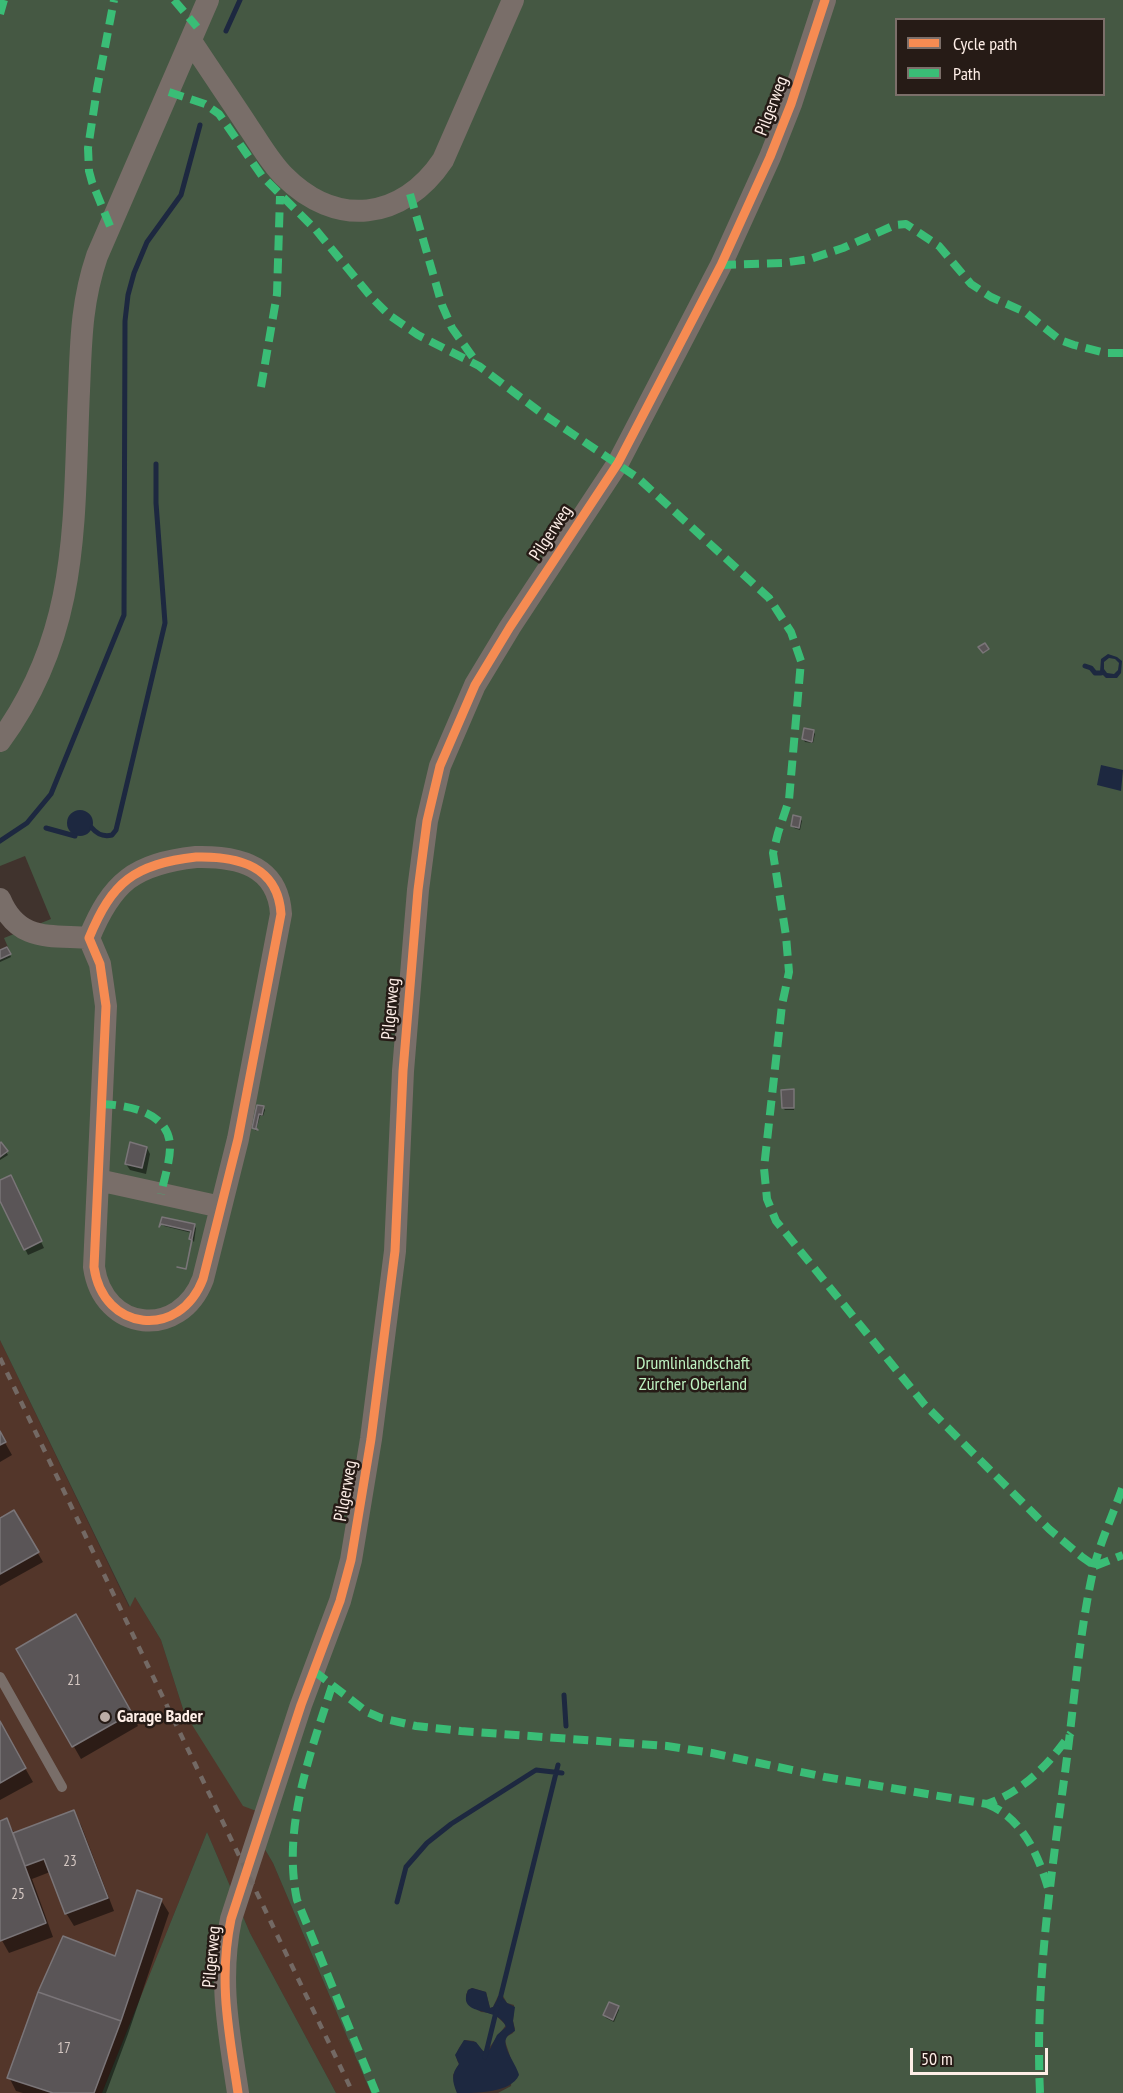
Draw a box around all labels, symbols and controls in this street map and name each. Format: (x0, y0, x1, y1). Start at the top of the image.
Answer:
legend (895, 18, 1105, 96)
text: Cycle path (953, 32, 1017, 55)
text: Path (953, 62, 981, 85)
street label: Pilgerweg (751, 73, 793, 139)
street label: Pilgerweg (525, 501, 577, 565)
street label: Pilgerweg (378, 977, 404, 1041)
park label: Drumlinlandschaft Zürcher Oberland (636, 1353, 750, 1396)
street label: Pilgerweg (330, 1459, 362, 1523)
house number: 21 (67, 1672, 81, 1690)
place label: Garage Bader (117, 1706, 203, 1728)
marker: Garage Bader (98, 1710, 112, 1724)
house number: 23 (63, 1853, 77, 1871)
house number: 25 (11, 1886, 25, 1904)
street label: Pilgerweg (199, 1925, 225, 1989)
scale bar (913, 2036, 1051, 2074)
house number: 17 (57, 2040, 71, 2058)
text: 50 m (921, 2047, 953, 2070)

